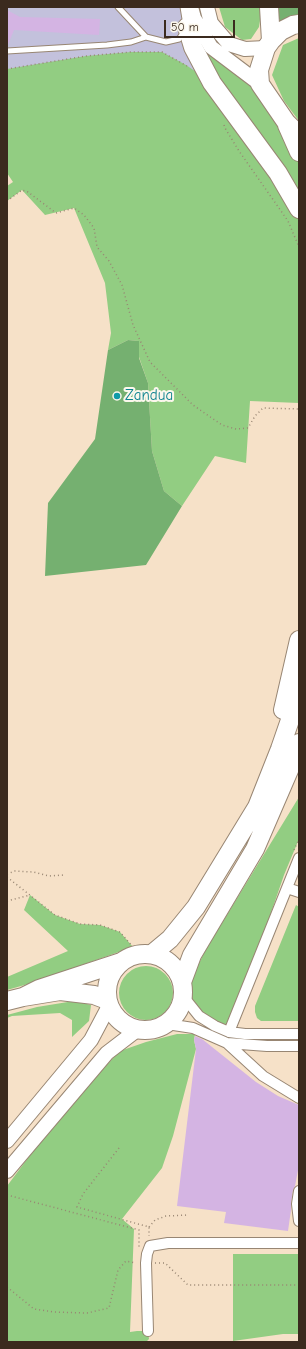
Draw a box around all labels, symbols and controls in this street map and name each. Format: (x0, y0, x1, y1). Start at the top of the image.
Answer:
scale bar (166, 12, 237, 38)
text: 50 m (171, 20, 199, 34)
place label: Zandua (125, 387, 173, 405)
marker: Zandua (112, 391, 122, 401)

